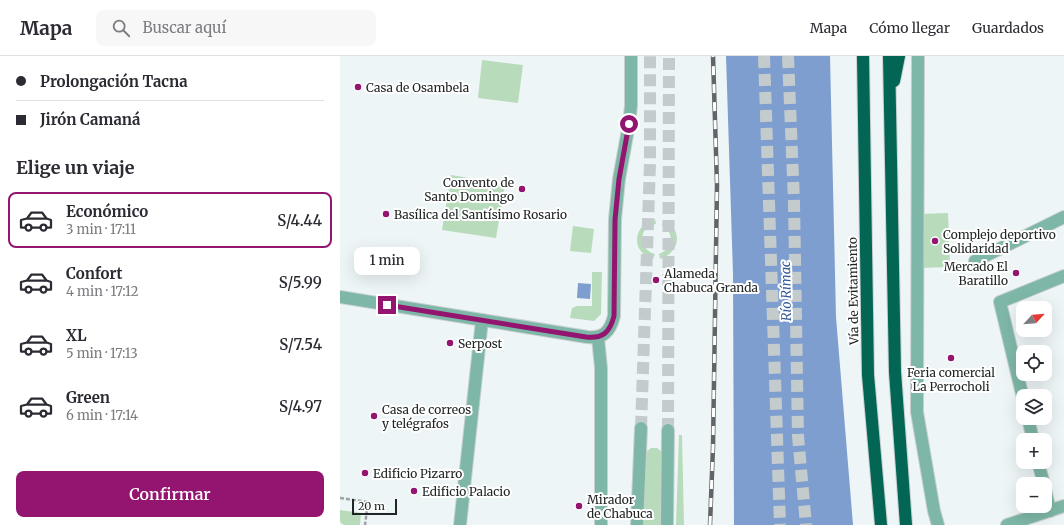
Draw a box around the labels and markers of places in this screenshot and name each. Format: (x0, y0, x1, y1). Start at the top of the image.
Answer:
place label: Casa de Osambela (366, 80, 470, 95)
marker: Casa de Osambela (353, 82, 363, 92)
place label: Convento de Santo Domingo (424, 175, 514, 204)
marker: Convento de Santo Domingo (517, 184, 527, 194)
place label: Basílica del Santísimo Rosario (394, 207, 567, 222)
marker: Basílica del Santísimo Rosario (381, 209, 391, 219)
place label: Complejo deportivo Solidaridad (943, 227, 1056, 256)
marker: Complejo deportivo Solidaridad (930, 236, 940, 246)
place label: Mercado El Baratillo (944, 259, 1008, 288)
place label: Alameda Chabuca Granda (663, 266, 759, 295)
marker: Mercado El Baratillo (1011, 268, 1021, 278)
marker: Alameda Chabuca Granda (651, 275, 661, 285)
place label: Serpost (458, 336, 503, 351)
marker: Serpost (445, 338, 455, 348)
marker: Feria comercial La Perrocholi (946, 353, 956, 363)
place label: Feria comercial La Perrocholi (907, 365, 995, 394)
place label: Casa de correos y telégrafos (382, 402, 471, 431)
marker: Casa de correos y telégrafos (369, 411, 379, 421)
place label: Edificio Pizarro (373, 466, 462, 481)
marker: Edificio Pizarro (360, 468, 370, 478)
place label: Edificio Palacio (422, 484, 510, 499)
marker: Edificio Palacio (409, 486, 419, 496)
place label: Mirador de Chabuca (587, 492, 653, 521)
marker: Mirador de Chabuca (574, 501, 584, 511)

